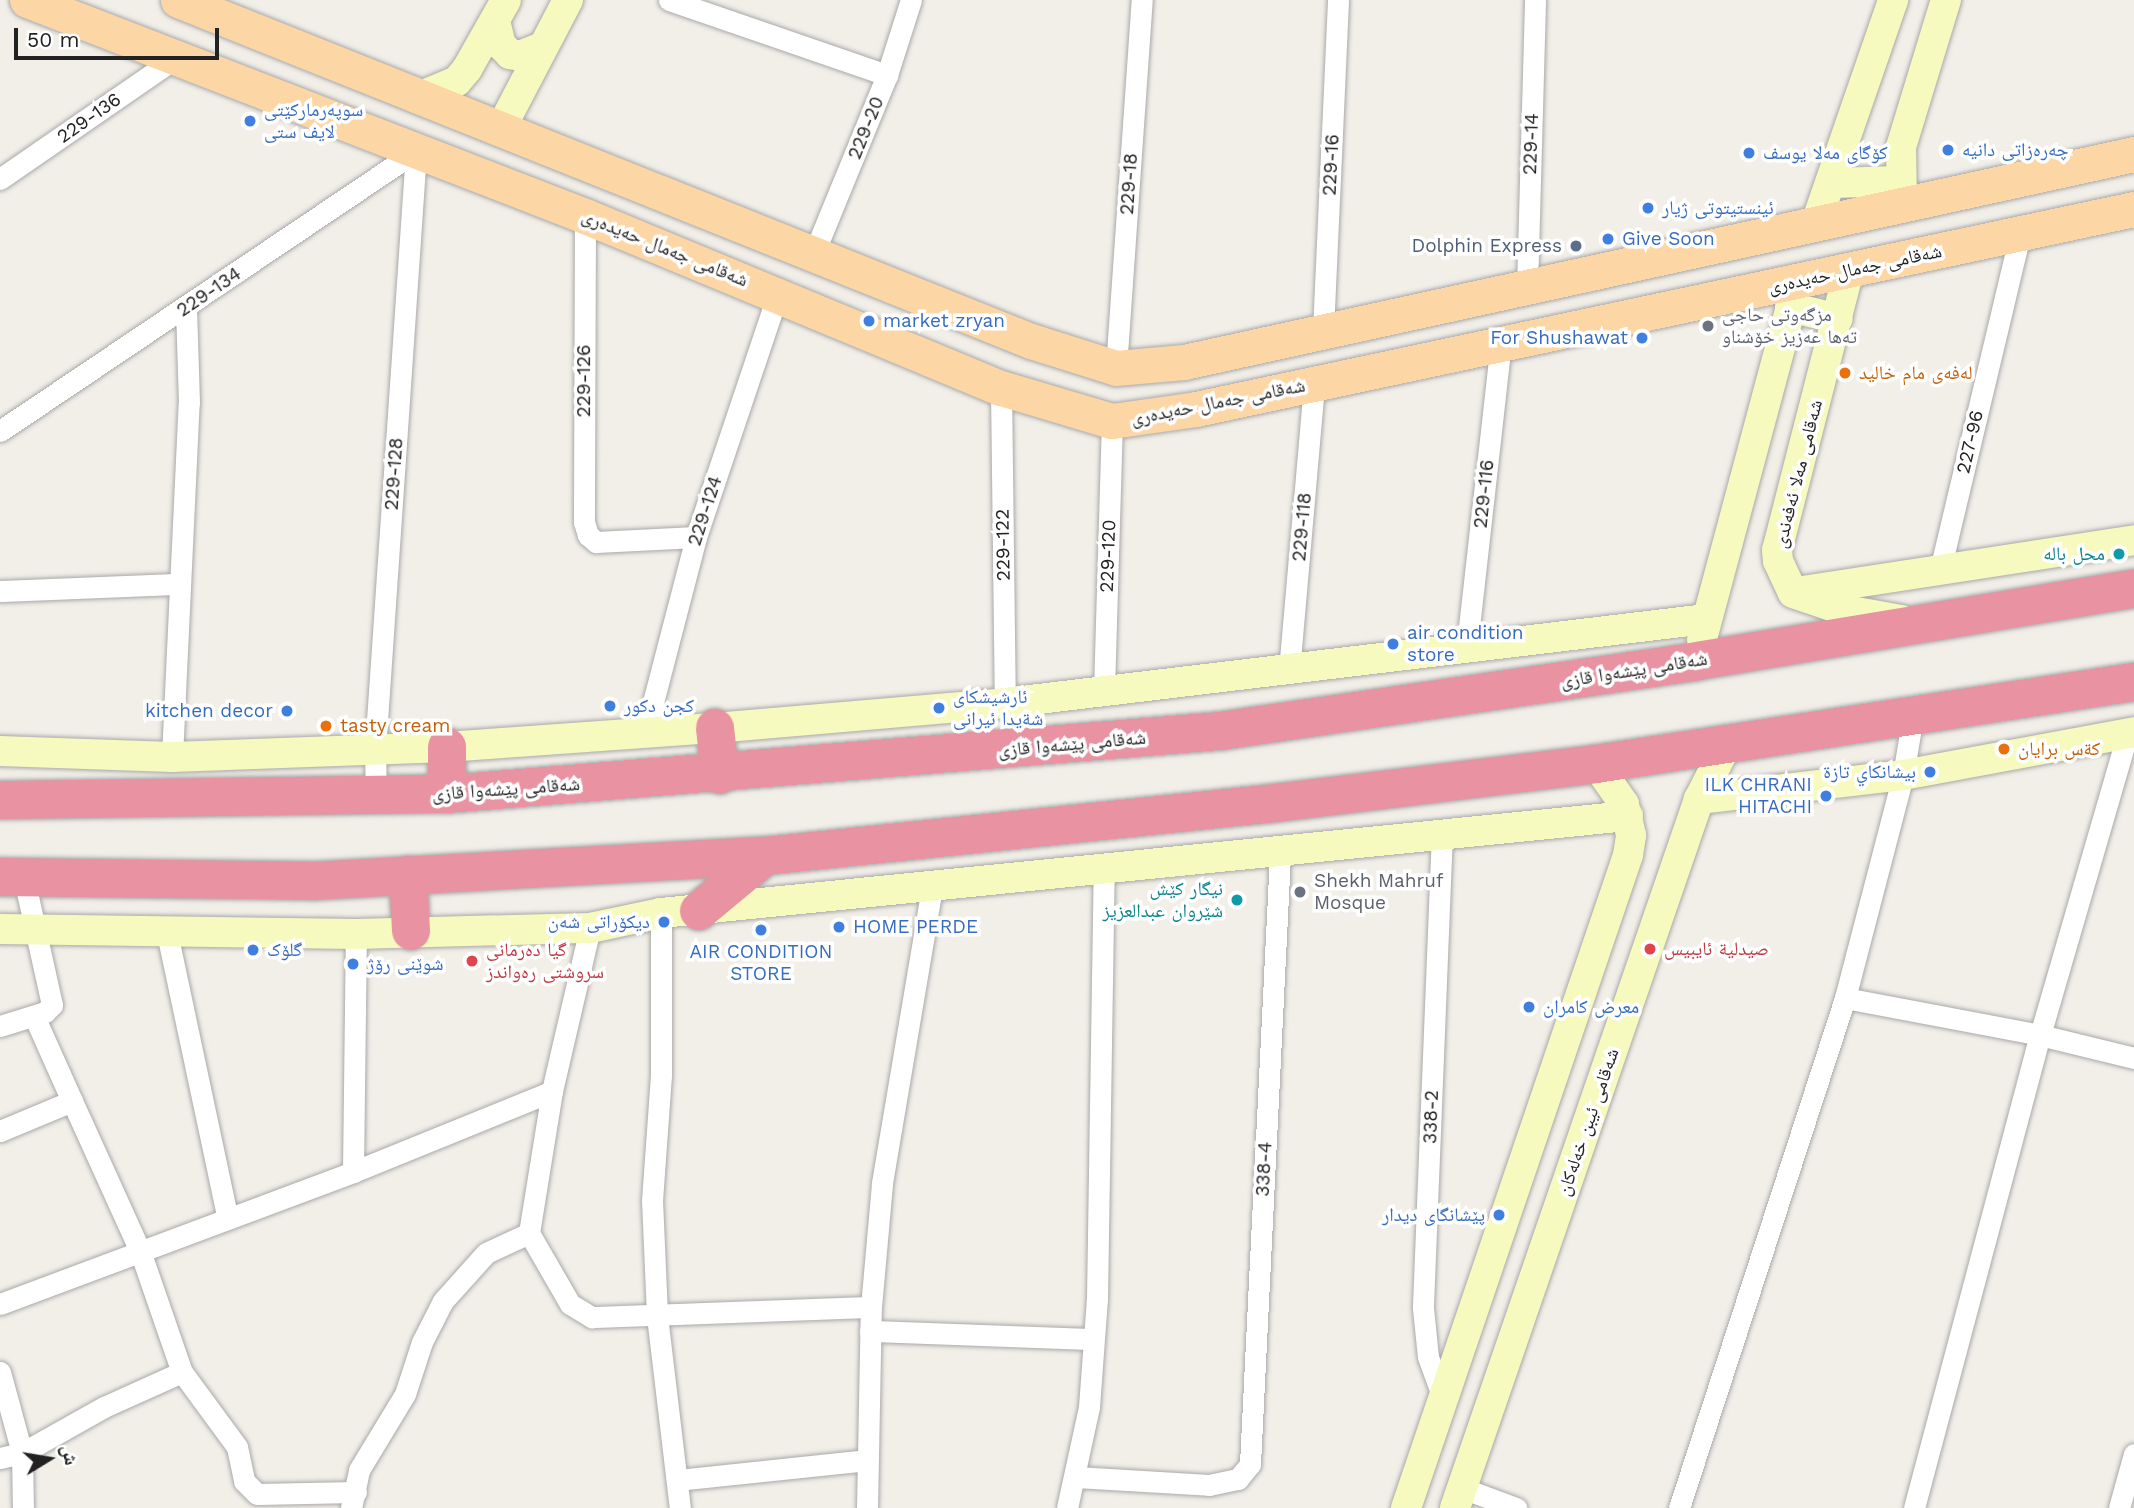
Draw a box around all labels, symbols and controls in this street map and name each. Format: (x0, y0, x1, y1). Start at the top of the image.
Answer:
scale bar (18, 14, 222, 58)
text: 50 m (27, 27, 79, 52)
street label: 229-136 (53, 88, 125, 148)
street label: 229-20 (843, 93, 889, 163)
place label: سوپەرمارکێتی لایف ستی (264, 99, 363, 143)
marker: سوپەرمارکێتی لایف ستی (242, 113, 258, 129)
street label: 229-14 (1519, 113, 1543, 175)
street label: 229-16 (1318, 134, 1344, 196)
place label: چەرەزاتی دانیە (1962, 139, 2069, 161)
place label: کۆگای مەلا یوسف (1763, 142, 1888, 164)
marker: چەرەزاتی دانیە (1940, 142, 1956, 158)
marker: کۆگای مەلا یوسف (1741, 145, 1757, 161)
street label: 229-18 (1115, 152, 1143, 216)
place label: ئینستیتوتی ژیار (1662, 197, 1774, 219)
marker: ئینستیتوتی ژیار (1640, 200, 1656, 216)
street label: شەقامی جەمال حەیدەری (579, 204, 751, 292)
place label: Give Soon (1622, 228, 1715, 250)
marker: Give Soon (1600, 231, 1616, 247)
place label: Dolphin Express (1412, 235, 1562, 257)
marker: Dolphin Express (1568, 238, 1584, 254)
street label: شەقامی جەمال حەیدەری (1766, 239, 1944, 299)
street label: 229-134 (172, 262, 246, 322)
place label: مزگەوتی حاجی تەها عەزیز خۆشناو (1722, 304, 1857, 348)
place label: market zryan (883, 310, 1005, 332)
marker: market zryan (861, 313, 877, 329)
marker: مزگەوتی حاجی تەها عەزیز خۆشناو (1700, 318, 1716, 334)
place label: For Shushawat (1490, 327, 1628, 349)
marker: For Shushawat (1634, 330, 1650, 346)
street label: 229-126 (573, 345, 595, 417)
place label: لەفەی مام خالید (1859, 362, 1972, 384)
marker: لەفەی مام خالید (1837, 365, 1853, 381)
street label: شەقامی جەمال حەیدەری (1129, 374, 1307, 430)
street label: شەقامی مەلا ئەفەندی (1769, 397, 1827, 551)
street label: 227-96 (1952, 408, 1988, 476)
street label: 229-128 (380, 437, 408, 511)
street label: 229-116 (1469, 458, 1499, 530)
street label: 229-124 (683, 473, 727, 549)
street label: 229-118 (1288, 491, 1316, 563)
street label: 229-122 (991, 509, 1015, 581)
street label: 229-120 (1095, 519, 1121, 593)
place label: محل باله (2043, 543, 2105, 565)
marker: محل باله (2111, 546, 2127, 562)
place label: air condition store (1407, 622, 1524, 666)
marker: air condition store (1385, 636, 1401, 652)
street label: شەقامی پێشەوا قازی (1559, 647, 1709, 693)
place label: ئارشيشكاى شةيدا ئيرانى (953, 686, 1043, 730)
place label: كجن دكور (624, 695, 694, 717)
marker: كجن دكور (602, 698, 618, 714)
place label: kitchen decor (145, 700, 273, 722)
marker: ئارشيشكاى شةيدا ئيرانى (931, 700, 947, 716)
marker: kitchen decor (279, 703, 295, 719)
place label: tasty cream (340, 715, 451, 737)
marker: tasty cream (318, 718, 334, 734)
street label: شەقامی پێشەوا قازی (997, 726, 1147, 762)
place label: كةس برايان (2018, 738, 2100, 760)
marker: كةس برايان (1996, 741, 2012, 757)
place label: بيشانكاي تازة (1823, 761, 1916, 783)
marker: بيشانكاي تازة (1922, 764, 1938, 780)
street label: شەقامی پێشەوا قازی (431, 772, 581, 806)
place label: ILK CHRANI HITACHI (1704, 774, 1812, 818)
marker: ILK CHRANI HITACHI (1818, 788, 1834, 804)
place label: Shekh Mahruf Mosque (1314, 870, 1443, 914)
place label: نیگار کێش شێروان عبدالعزیز (1103, 878, 1223, 922)
marker: Shekh Mahruf Mosque (1292, 884, 1308, 900)
marker: نیگار کێش شێروان عبدالعزیز (1229, 892, 1245, 908)
place label: دیکۆراتی شەن (548, 911, 650, 933)
marker: دیکۆراتی شەن (656, 914, 672, 930)
place label: HOME PERDE (853, 916, 978, 938)
marker: HOME PERDE (831, 919, 847, 935)
marker: AIR CONDITION STORE (753, 922, 769, 938)
place label: صيدلية ئايبيس (1664, 938, 1769, 960)
place label: گلۆک (267, 939, 302, 961)
place label: گیا دەرمانی سروشتی رەواندز (486, 939, 604, 983)
place label: AIR CONDITION STORE (689, 941, 833, 985)
marker: صيدلية ئايبيس (1642, 941, 1658, 957)
marker: گلۆک (245, 942, 261, 958)
place label: شوێنی رۆژ (367, 953, 444, 975)
marker: گیا دەرمانی سروشتی رەواندز (464, 953, 480, 969)
marker: شوێنی رۆژ (345, 956, 361, 972)
place label: معرض کامران (1543, 996, 1639, 1018)
marker: معرض کامران (1521, 999, 1537, 1015)
street label: شەقامی ئیبن خەلەکان (1552, 1045, 1624, 1199)
street label: 338-2 (1419, 1090, 1443, 1144)
street label: 338-4 (1251, 1141, 1277, 1197)
place label: پێشانگای دیدار (1382, 1204, 1485, 1226)
marker: پێشانگای دیدار (1491, 1207, 1507, 1223)
north arrow (14, 1424, 84, 1494)
text: ش (57, 1443, 83, 1467)

